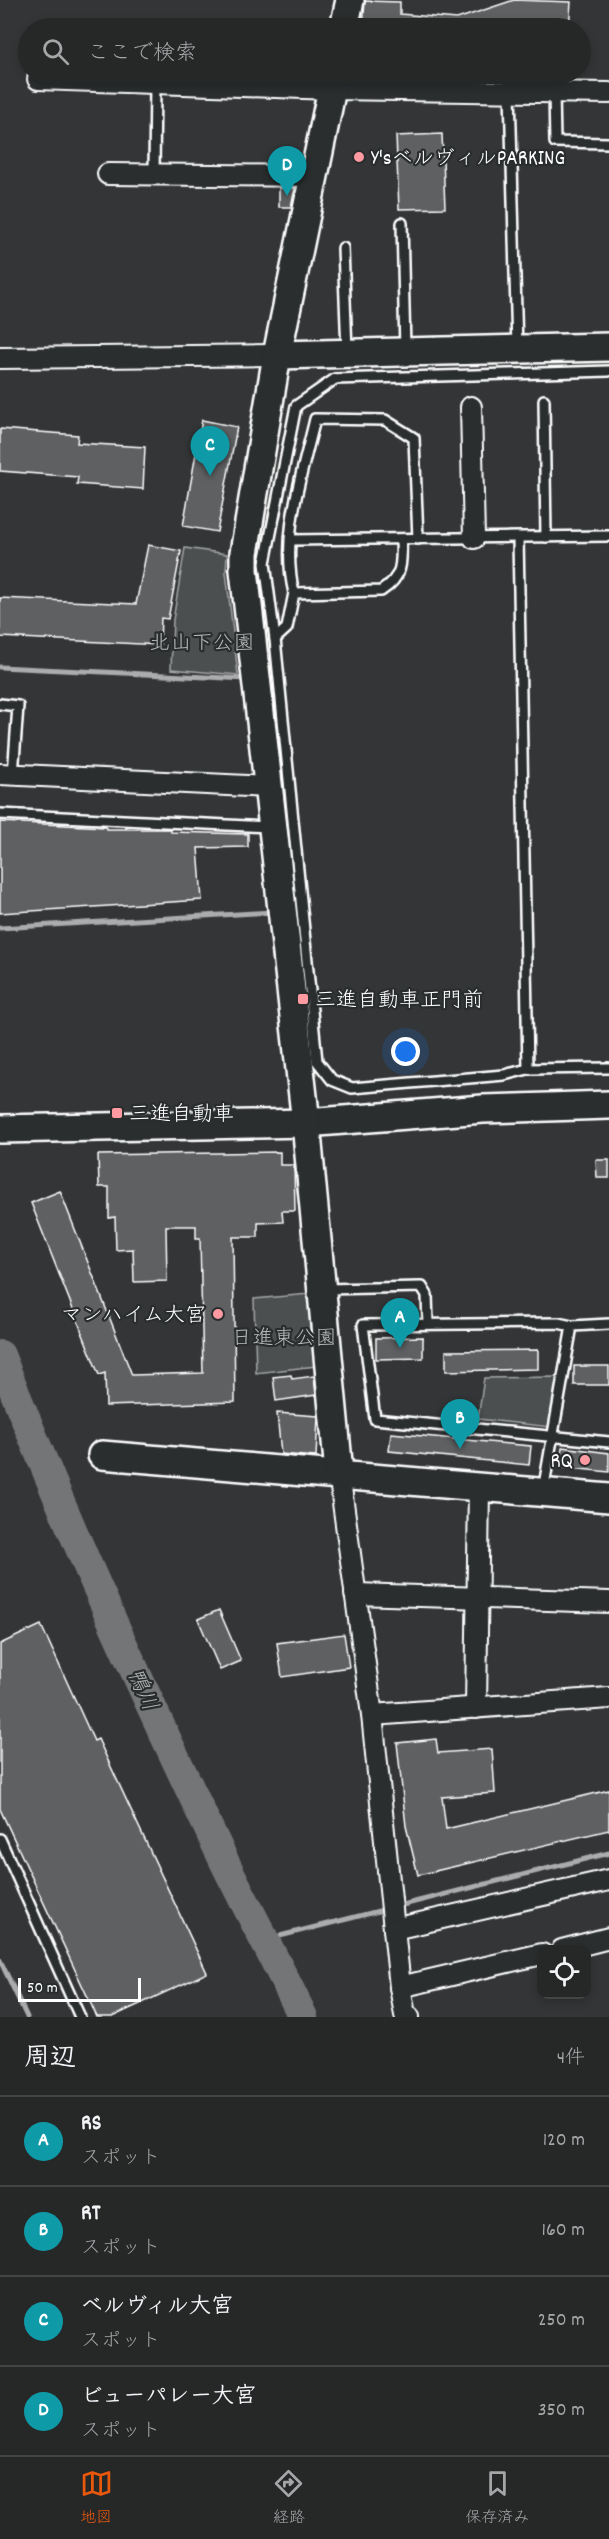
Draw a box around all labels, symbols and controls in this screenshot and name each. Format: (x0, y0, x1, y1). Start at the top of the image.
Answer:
search box (18, 18, 591, 84)
icon: search (39, 35, 72, 68)
text: ここで検索 (87, 39, 197, 70)
place label: Y'sベルヴィルPARKING (371, 145, 565, 175)
pin: D (268, 146, 306, 196)
marker: Y'sベルヴィルPARKING (352, 150, 366, 164)
pin: C (190, 426, 230, 476)
park label: 北山下公園 (150, 630, 255, 660)
place label: 三進自動車正門前 (315, 987, 483, 1017)
marker: 三進自動車正門前 (296, 992, 310, 1006)
your location (391, 1037, 420, 1066)
place label: 三進自動車 (129, 1101, 234, 1131)
marker: 三進自動車 (110, 1106, 124, 1120)
pin: A (380, 1298, 420, 1348)
place label: マンハイム大宮 (61, 1302, 206, 1332)
marker: マンハイム大宮 (211, 1307, 225, 1321)
park label: 日進東公園 (232, 1325, 337, 1355)
pin: B (440, 1400, 480, 1449)
place label: RQ (551, 1448, 573, 1478)
marker: RQ (578, 1453, 592, 1467)
water label: 鴨川 (118, 1664, 164, 1717)
map controls (537, 1945, 591, 1999)
button: locate (537, 1945, 591, 1999)
scale bar (18, 1975, 141, 2002)
text: 50 m (27, 1977, 58, 2000)
text: 周辺 (24, 2041, 76, 2078)
text: 4件 (557, 2045, 585, 2073)
text: RS (81, 2109, 101, 2140)
text: A (38, 2127, 49, 2155)
text: 120 m (543, 2127, 585, 2155)
text: スポット (81, 2145, 161, 2173)
text: RT (81, 2199, 101, 2230)
text: B (39, 2217, 48, 2245)
text: 160 m (542, 2217, 585, 2245)
text: スポット (81, 2235, 161, 2263)
text: ベルヴィル大宮 (81, 2292, 233, 2323)
text: C (39, 2307, 48, 2335)
text: 250 m (538, 2307, 585, 2335)
text: スポット (81, 2328, 161, 2356)
text: ビューパレー大宮 (81, 2382, 256, 2413)
text: D (38, 2397, 49, 2425)
text: 350 m (538, 2397, 585, 2425)
text: スポット (81, 2418, 161, 2446)
tab: 地図 (80, 2467, 113, 2530)
tab: 経路 (272, 2467, 305, 2530)
tab: 保存済み (465, 2467, 529, 2530)

